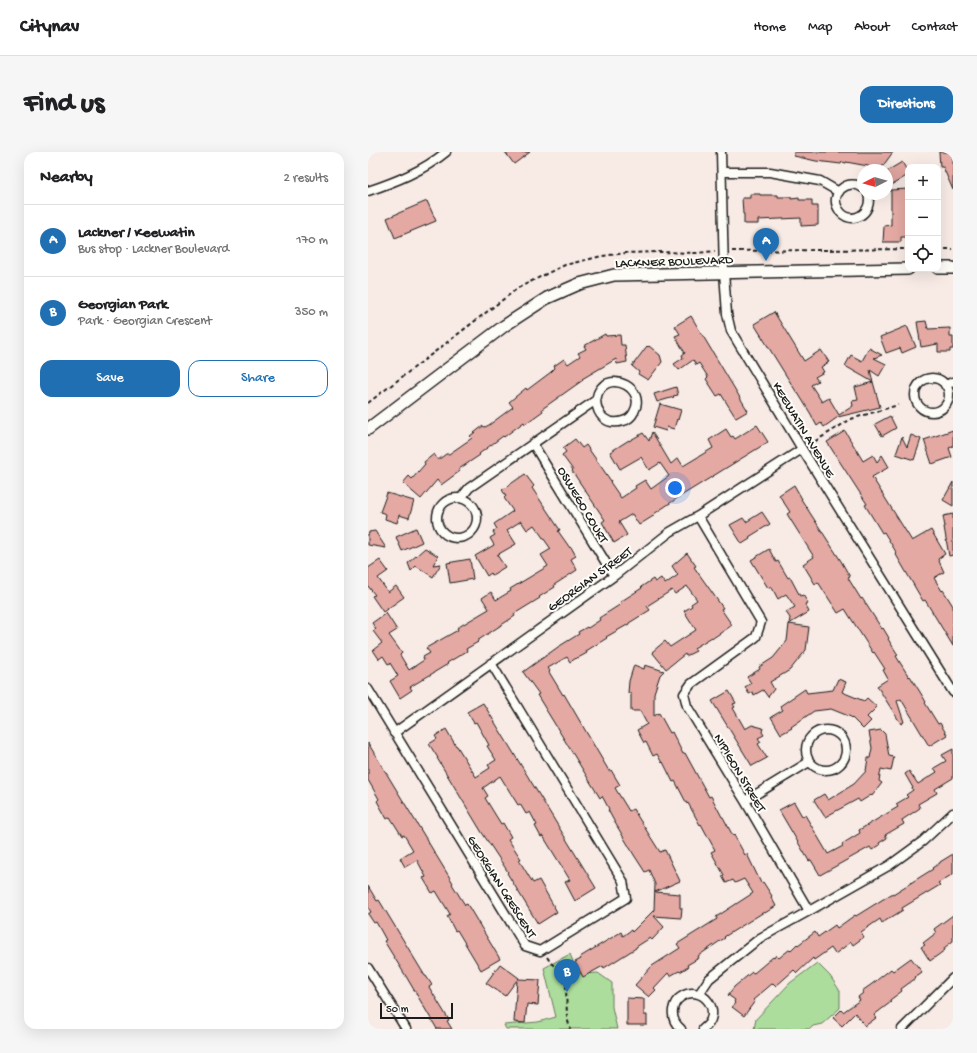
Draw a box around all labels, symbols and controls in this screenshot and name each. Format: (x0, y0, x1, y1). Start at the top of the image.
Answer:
text: Citynav (20, 16, 79, 39)
text: Home (754, 19, 786, 36)
text: Map (808, 19, 832, 36)
text: About (854, 19, 890, 36)
text: Contact (912, 19, 957, 36)
button: Directions (860, 86, 953, 123)
text: Find us (24, 88, 104, 121)
north arrow (857, 164, 893, 200)
map controls (905, 164, 941, 272)
button: + (905, 164, 941, 200)
text: Nearby (40, 168, 93, 188)
text: 2 results (283, 171, 328, 186)
button: − (905, 200, 941, 236)
text: Lackner / Keewatin (78, 224, 195, 242)
pin: A (753, 228, 779, 261)
text: A (49, 233, 57, 248)
text: 170 m (296, 233, 328, 248)
button: locate (905, 236, 941, 272)
text: Bus stop · Lackner Boulevard (78, 242, 229, 257)
street label: LACKNER BOULEVARD (615, 253, 734, 272)
text: Georgian Park (78, 296, 168, 314)
text: B (50, 305, 56, 320)
text: 350 m (295, 305, 328, 320)
text: Park · Georgian Crescent (78, 314, 212, 329)
button: Save (40, 360, 180, 397)
button: Share (188, 360, 328, 397)
street label: KEEWATIN AVENUE (768, 380, 838, 482)
street label: OSWEGO COURT (553, 464, 611, 547)
your location (665, 478, 685, 498)
street label: GEORGIAN STREET (545, 544, 636, 616)
street label: NIPIGON STREET (710, 731, 769, 816)
street label: GEORGIAN CRESCENT (463, 833, 539, 942)
pin: B (554, 959, 580, 992)
scale bar (380, 1001, 453, 1020)
text: 50 m (386, 1004, 408, 1016)

